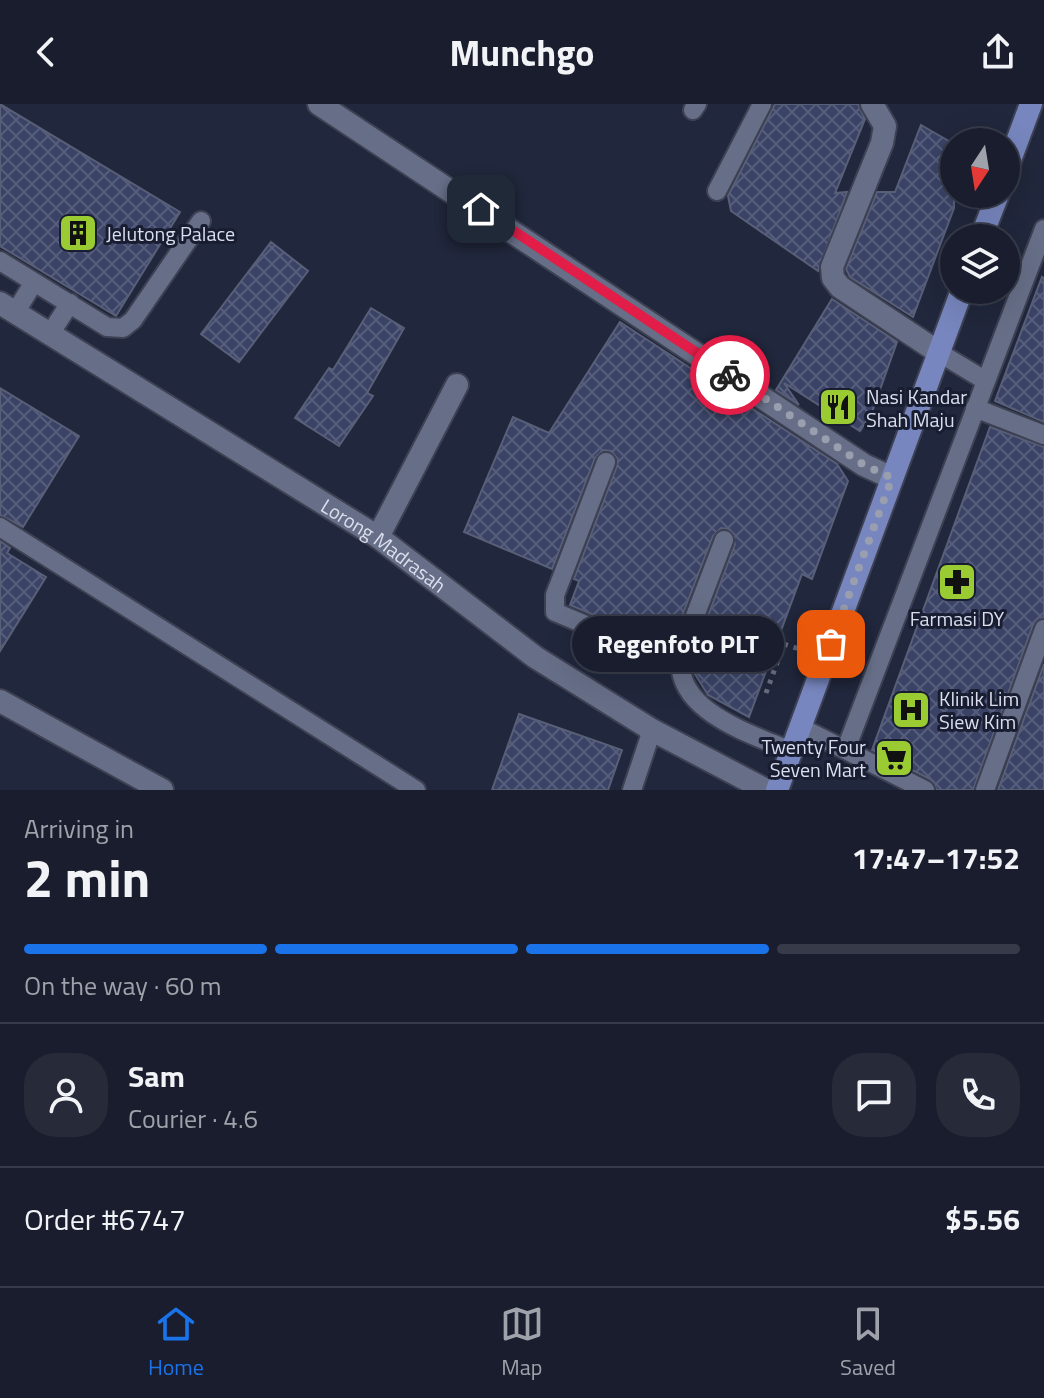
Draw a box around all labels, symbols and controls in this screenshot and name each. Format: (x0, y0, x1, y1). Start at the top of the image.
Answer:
text: Munchgo (449, 25, 595, 80)
icon: back (24, 30, 68, 74)
icon: share (976, 30, 1020, 74)
north arrow (940, 128, 1020, 208)
map controls (940, 128, 1020, 304)
pin (447, 175, 515, 243)
icon: home (459, 187, 503, 231)
building icon: Jelutong Palace (57, 212, 99, 254)
place label: Jelutong Palace (106, 218, 235, 249)
button: layers (940, 224, 1020, 304)
courier (690, 335, 770, 415)
icon: bike (708, 353, 752, 397)
place label: Nasi Kandar Shah Maju (866, 381, 967, 435)
restaurant icon: Nasi Kandar Shah Maju (817, 386, 859, 428)
street label: Lorong Madrasah (315, 490, 453, 600)
pharmacy icon: Farmasi DY (936, 561, 978, 603)
place label: Farmasi DY (910, 603, 1005, 634)
pin (797, 610, 865, 678)
callout: Regenfoto PLT (571, 616, 783, 672)
icon: bag (809, 622, 853, 666)
text: Regenfoto PLT (597, 624, 759, 663)
place label: Klinik Lim Siew Kim (939, 683, 1019, 737)
hospital icon: Klinik Lim Siew Kim (890, 689, 932, 731)
place label: Twenty Four Seven Mart (762, 731, 866, 785)
supermarket icon: Twenty Four Seven Mart (873, 737, 915, 779)
text: Arriving in (24, 809, 134, 848)
text: 17:47–17:52 (852, 835, 1020, 881)
text: 2 min (24, 838, 150, 917)
text: On the way · 60 m (24, 966, 222, 1005)
button: person (24, 1053, 108, 1137)
text: Sam (128, 1053, 185, 1099)
button: chat (832, 1053, 916, 1137)
button: phone (936, 1053, 1020, 1137)
text: Courier · 4.6 (128, 1099, 258, 1138)
text: Order #6747 (24, 1196, 186, 1242)
text: $5.56 (945, 1196, 1020, 1242)
tab: Home (148, 1302, 204, 1384)
tab: Map (500, 1302, 544, 1384)
tab: Saved (840, 1302, 896, 1384)

